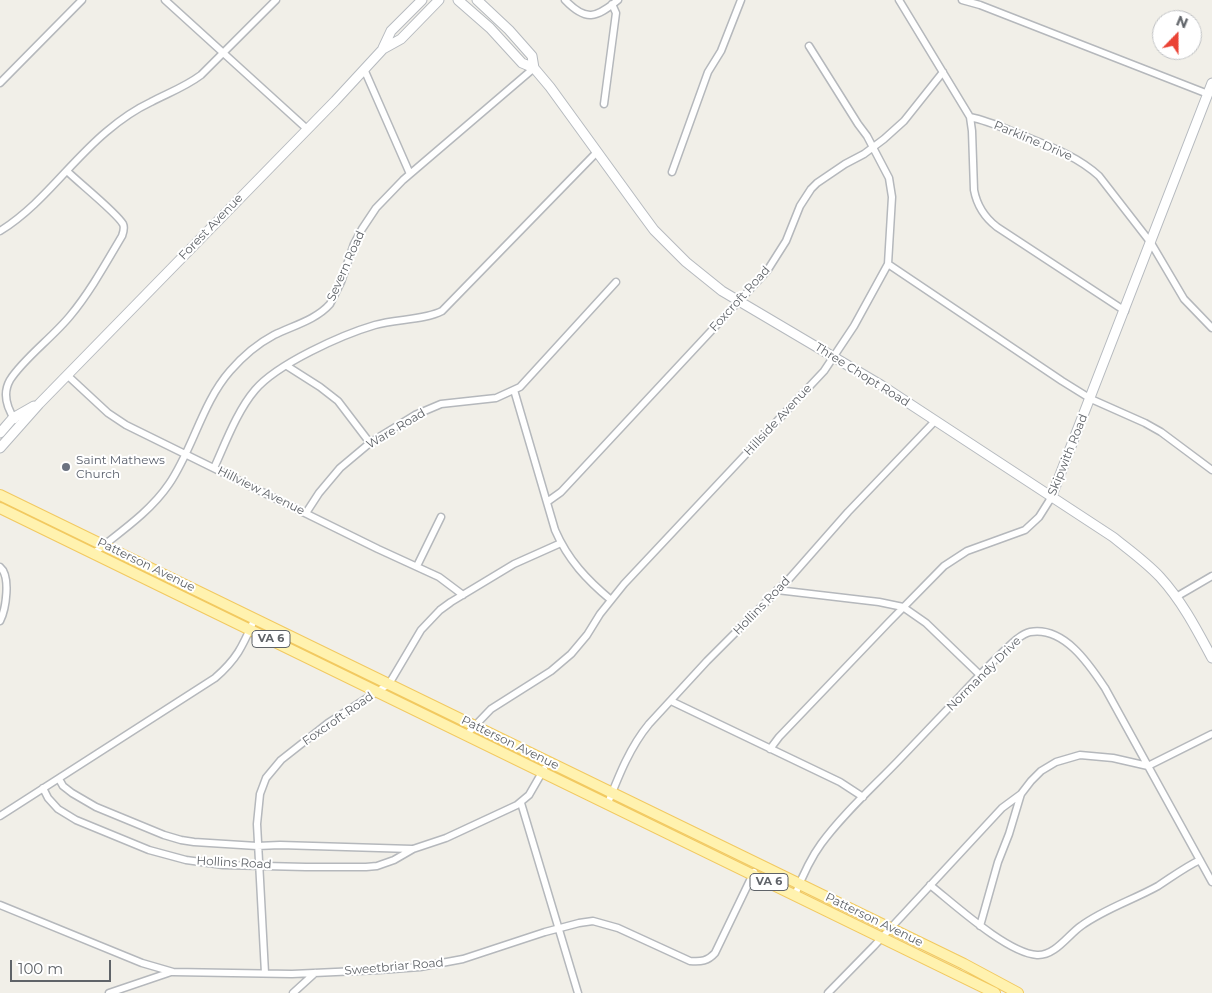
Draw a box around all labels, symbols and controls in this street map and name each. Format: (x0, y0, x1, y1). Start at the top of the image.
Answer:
north arrow (1152, 10, 1202, 60)
text: N (1174, 12, 1191, 32)
street label: Parkline Drive (992, 118, 1074, 164)
street label: Forest Avenue (176, 191, 246, 263)
street label: Severn Road (324, 229, 368, 303)
street label: Foxcroft Road (707, 263, 773, 335)
street label: Three Chopt Road (812, 340, 912, 410)
street label: Hillside Avenue (741, 381, 815, 459)
street label: Ware Road (364, 406, 428, 452)
street label: Skipwith Road (1045, 412, 1091, 498)
place label: Saint Mathews Church (76, 453, 165, 481)
marker: Saint Mathews Church (60, 461, 72, 473)
street label: Hillview Avenue (215, 464, 307, 518)
street label: Patterson Avenue (95, 535, 197, 595)
street label: Hollins Road (731, 574, 793, 638)
road number: VA 6 (252, 630, 290, 648)
street label: Normandy Drive (944, 634, 1024, 714)
street label: Foxcroft Road (300, 689, 376, 749)
street label: Patterson Avenue (459, 713, 561, 773)
street label: Hollins Road (196, 854, 272, 872)
road number: VA 6 (750, 874, 788, 890)
street label: Patterson Avenue (823, 890, 925, 950)
scale bar (12, 950, 114, 982)
street label: Sweetbriar Road (344, 955, 444, 979)
text: 100 m (18, 959, 63, 978)

